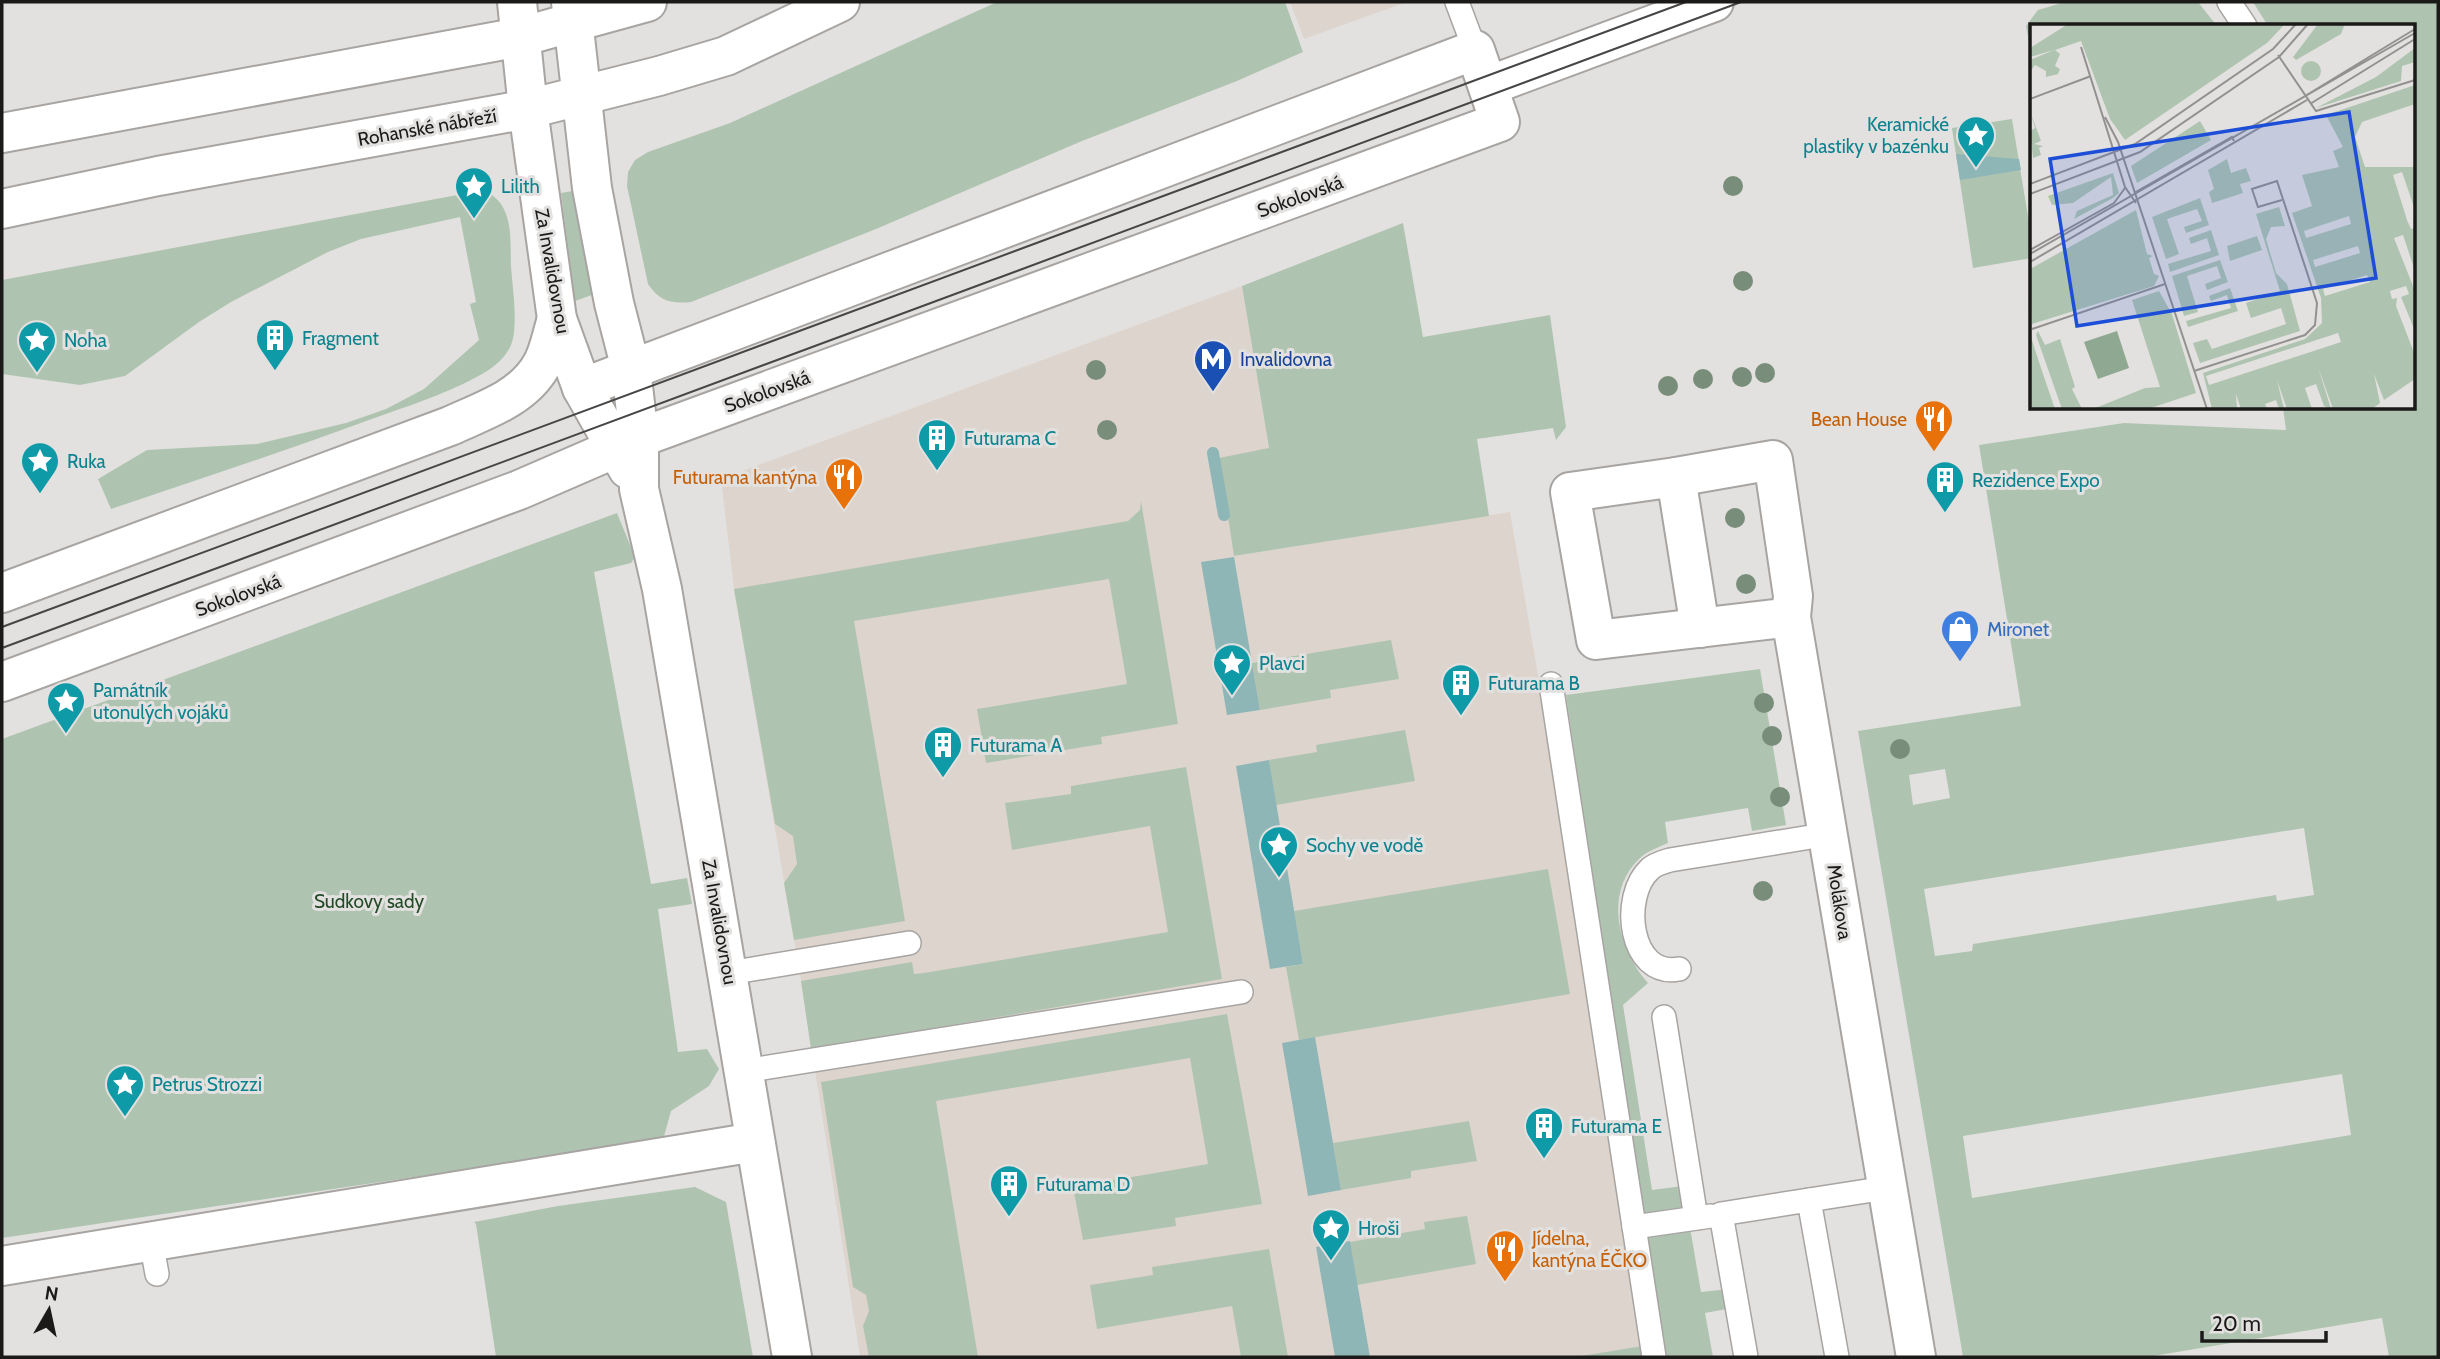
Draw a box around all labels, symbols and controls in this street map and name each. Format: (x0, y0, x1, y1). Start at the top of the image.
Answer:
inset map (2030, 24, 2416, 410)
street label: Rohanské nábřeží (356, 104, 498, 151)
place label: Keramické plastiky v bazénku (1803, 113, 1949, 158)
place icon: Keramické plastiky v bazénku (1955, 114, 1997, 169)
place icon: Lilith (453, 165, 495, 220)
street label: Sokolovská (1254, 170, 1346, 223)
place label: Lilith (501, 175, 540, 198)
street label: Za Invalidovnou (530, 207, 575, 335)
building icon: Fragment (254, 317, 296, 372)
place icon: Noha (16, 319, 58, 374)
place label: Fragment (302, 327, 379, 350)
place label: Noha (64, 329, 107, 352)
metro station icon: Invalidovna (1192, 338, 1234, 393)
place label: Invalidovna (1240, 348, 1332, 371)
street label: Sokolovská (721, 365, 813, 418)
restaurant icon: Bean House (1913, 398, 1955, 453)
place label: Bean House (1811, 408, 1907, 431)
building icon: Futurama C (916, 417, 958, 472)
place label: Futurama C (964, 427, 1057, 450)
place icon: Ruka (19, 440, 61, 495)
place label: Ruka (67, 450, 106, 473)
restaurant icon: Futurama kantýna (823, 456, 865, 511)
building icon: Rezidence Expo (1924, 459, 1966, 514)
place label: Futurama kantýna (673, 466, 817, 489)
place label: Rezidence Expo (1972, 469, 2100, 492)
street label: Sokolovská (192, 569, 284, 622)
shop icon: Mironet (1939, 608, 1981, 663)
place label: Mironet (1987, 618, 2050, 641)
place icon: Plavci (1211, 642, 1253, 697)
place label: Plavci (1259, 652, 1305, 675)
building icon: Futurama B (1440, 662, 1482, 717)
place label: Futurama B (1488, 672, 1580, 695)
place label: Památník utonulých vojáků (93, 679, 229, 724)
place icon: Památník utonulých vojáků (45, 680, 87, 735)
building icon: Futurama A (922, 724, 964, 779)
place label: Futurama A (970, 734, 1063, 757)
place icon: Sochy ve vodě (1258, 824, 1300, 879)
place label: Sochy ve vodě (1306, 834, 1423, 857)
street label: Za Invalidovnou (697, 858, 742, 986)
street label: Molákova (1822, 863, 1857, 941)
park label: Sudkovy sady (314, 890, 425, 913)
place icon: Petrus Strozzi (104, 1063, 146, 1118)
place label: Petrus Strozzi (152, 1073, 262, 1096)
building icon: Futurama E (1523, 1105, 1565, 1160)
place label: Futurama E (1571, 1115, 1662, 1138)
building icon: Futurama D (988, 1163, 1030, 1218)
place label: Futurama D (1036, 1173, 1131, 1196)
place icon: Hroši (1310, 1207, 1352, 1262)
place label: Hroši (1358, 1217, 1399, 1240)
place label: Jídelna, kantýna ÉČKO (1531, 1227, 1647, 1272)
restaurant icon: Jídelna, kantýna ÉČKO (1484, 1228, 1526, 1283)
north arrow (14, 1275, 84, 1345)
text: N (43, 1281, 60, 1306)
scale bar (2202, 1300, 2326, 1344)
text: 20 m (2212, 1311, 2261, 1336)

